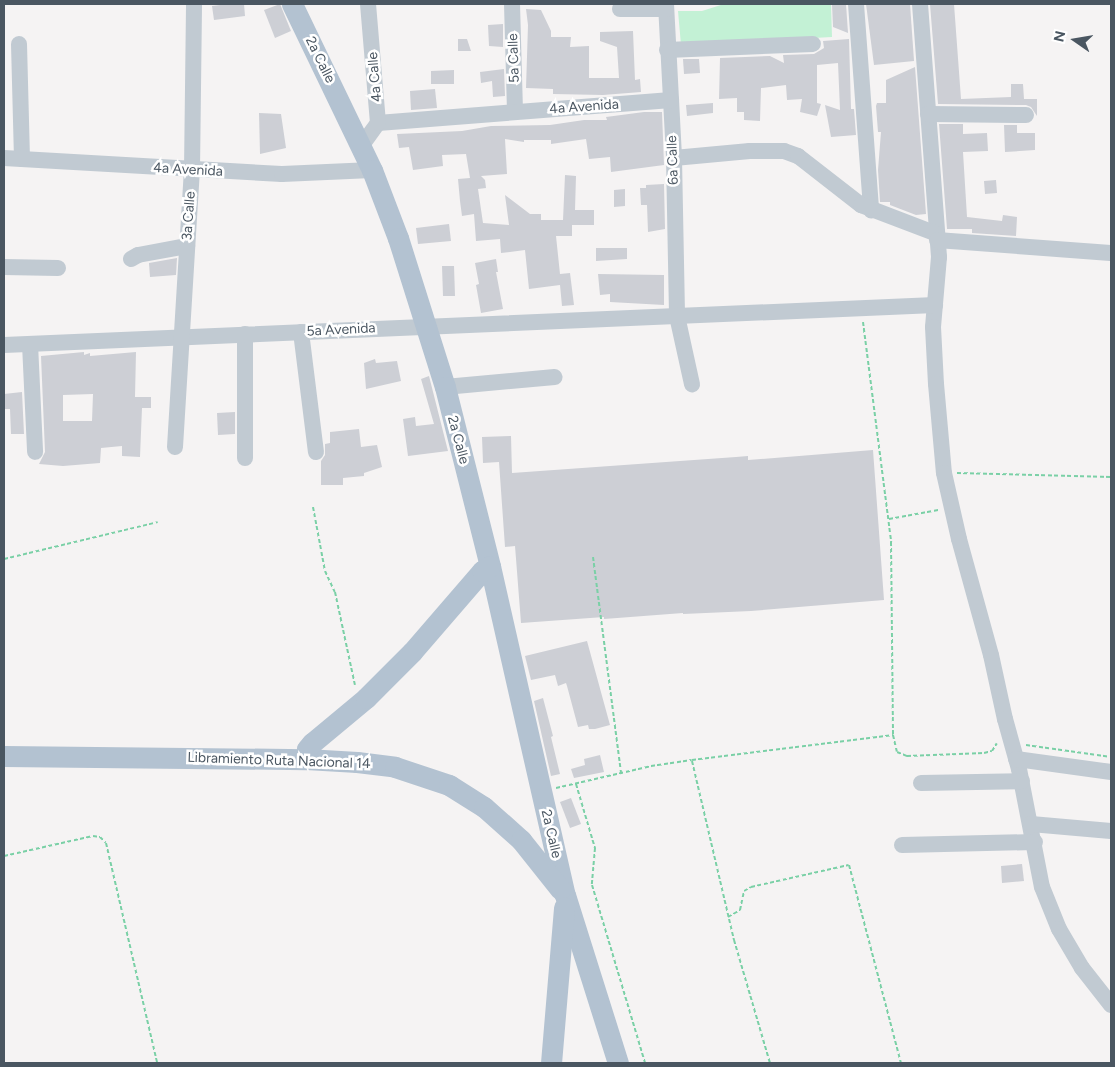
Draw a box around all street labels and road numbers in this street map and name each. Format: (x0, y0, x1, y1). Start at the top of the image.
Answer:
street label: 5a Calle (505, 33, 523, 83)
street label: 2a Calle (302, 34, 338, 86)
street label: 4a Calle (364, 51, 386, 103)
street label: 4a Avenida (549, 96, 619, 118)
street label: 6a Calle (664, 135, 682, 185)
street label: 4a Avenida (153, 160, 223, 180)
street label: 3a Calle (179, 191, 199, 241)
street label: 5a Avenida (306, 320, 376, 340)
street label: 2a Calle (443, 414, 473, 466)
street label: Libramiento Ruta Nacional 14 (187, 749, 371, 773)
street label: 2a Calle (537, 808, 565, 860)

